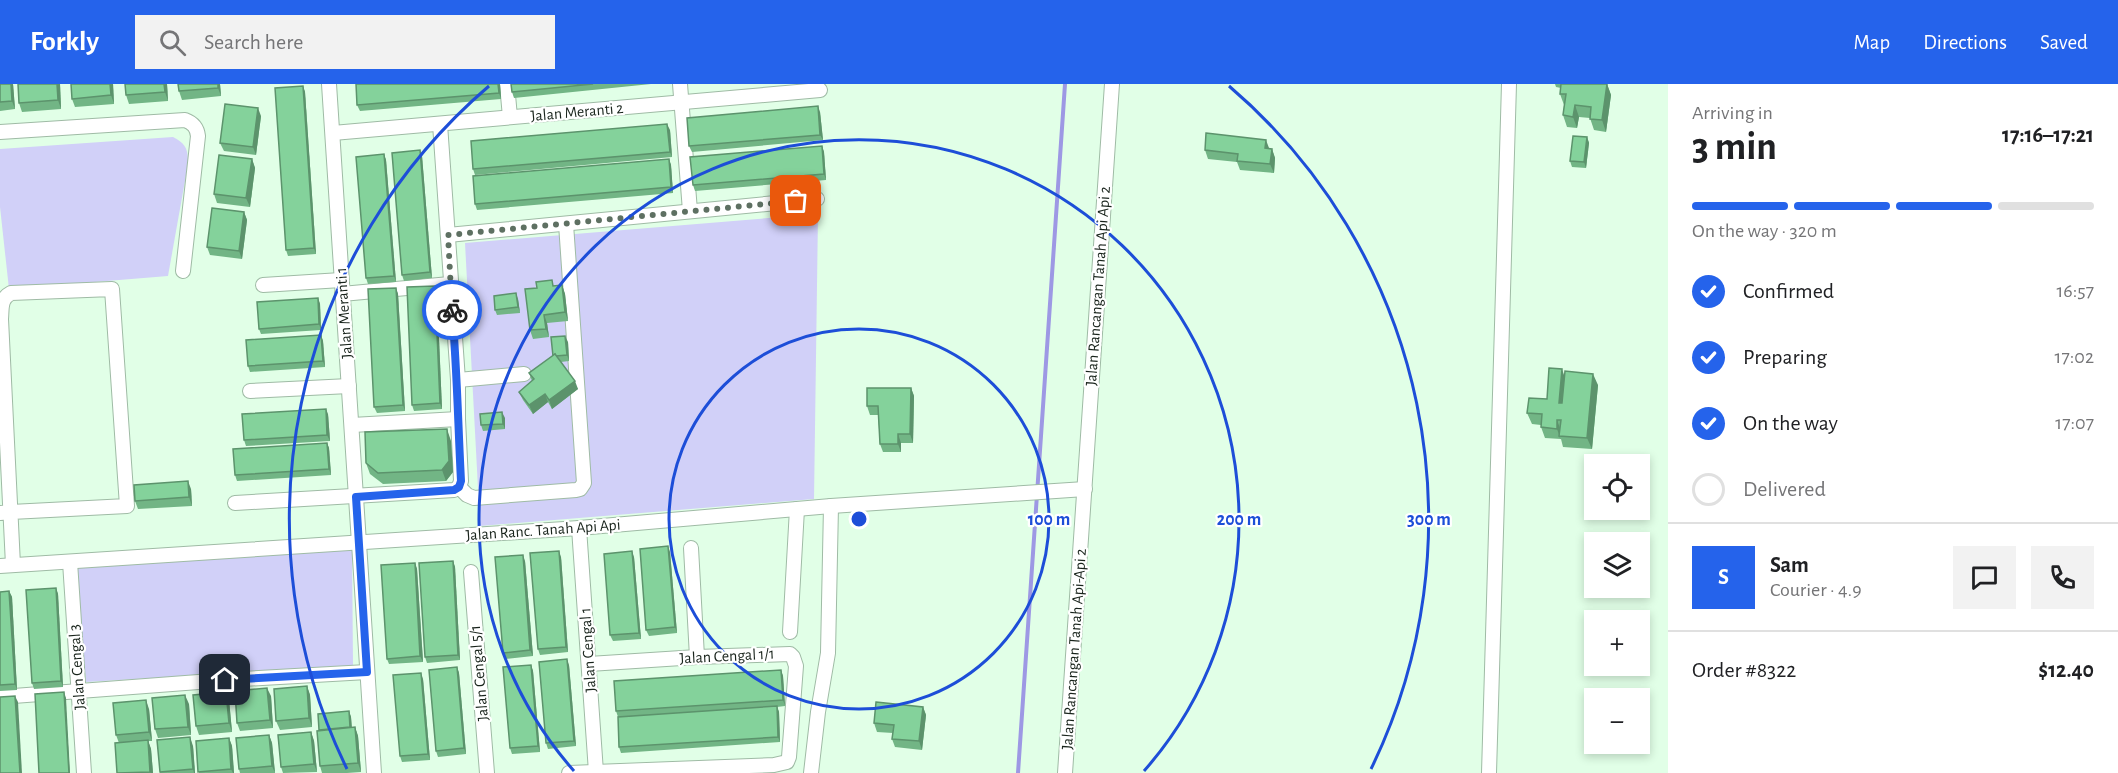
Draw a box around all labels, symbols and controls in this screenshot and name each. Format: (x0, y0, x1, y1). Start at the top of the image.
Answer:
search box (135, 15, 555, 69)
icon: search (156, 26, 189, 59)
text: Forkly (30, 28, 99, 56)
text: Search here (204, 31, 303, 53)
text: Map (1854, 32, 1890, 53)
text: Directions (1923, 32, 2007, 53)
text: Saved (2040, 32, 2088, 53)
street label: Jalan Meranti 2 (530, 100, 624, 124)
text: Arriving in (1692, 103, 1773, 123)
text: 17:16–17:21 (2002, 124, 2094, 146)
text: 3 min (1692, 128, 1777, 167)
pin (770, 175, 821, 226)
icon: bag (779, 184, 812, 217)
street label: Jalan Rancangan Tanah Api Api 2 (1083, 185, 1113, 387)
text: On the way · 320 m (1692, 221, 1837, 241)
street label: Jalan Meranti 1 (333, 267, 355, 359)
icon: check (1692, 275, 1725, 308)
courier (422, 280, 482, 340)
text: Confirmed (1743, 280, 1834, 302)
text: 16:57 (2056, 281, 2094, 301)
icon: bike (436, 294, 469, 327)
icon: check (1692, 341, 1725, 374)
text: Preparing (1743, 346, 1827, 368)
text: 17:02 (2055, 347, 2094, 367)
icon: check (1692, 407, 1725, 440)
text: On the way (1743, 412, 1838, 434)
text: 17:07 (2055, 413, 2094, 433)
map controls (1584, 454, 1650, 754)
button: locate (1584, 454, 1650, 520)
text: Delivered (1743, 478, 1826, 500)
centre of rings (849, 509, 869, 529)
text: 100 m (1028, 511, 1070, 529)
text: 200 m (1217, 511, 1261, 529)
text: 300 m (1407, 511, 1451, 529)
street label: Jalan Ranc. Tanah Api Api (465, 517, 621, 543)
button: layers (1584, 532, 1650, 598)
button: chat (1953, 546, 2016, 609)
button: phone (2031, 546, 2094, 609)
street label: Jalan Rancangan Tanah Api-Api 2 (1059, 548, 1089, 750)
text: Sam (1770, 554, 1809, 576)
text: S (1718, 566, 1729, 588)
text: Courier · 4.9 (1770, 580, 1862, 600)
street label: Jalan Cengal 1 (577, 607, 599, 693)
button: + (1584, 610, 1650, 676)
street label: Jalan Cengal 3 (66, 624, 88, 710)
street label: Jalan Cengal 5/1 (467, 624, 491, 722)
street label: Jalan Cengal 1/1 (679, 646, 775, 666)
pin (199, 654, 250, 705)
text: Order #8322 (1692, 659, 1796, 681)
text: $12.40 (2038, 659, 2094, 681)
icon: home (208, 663, 241, 696)
button: − (1584, 688, 1650, 754)

